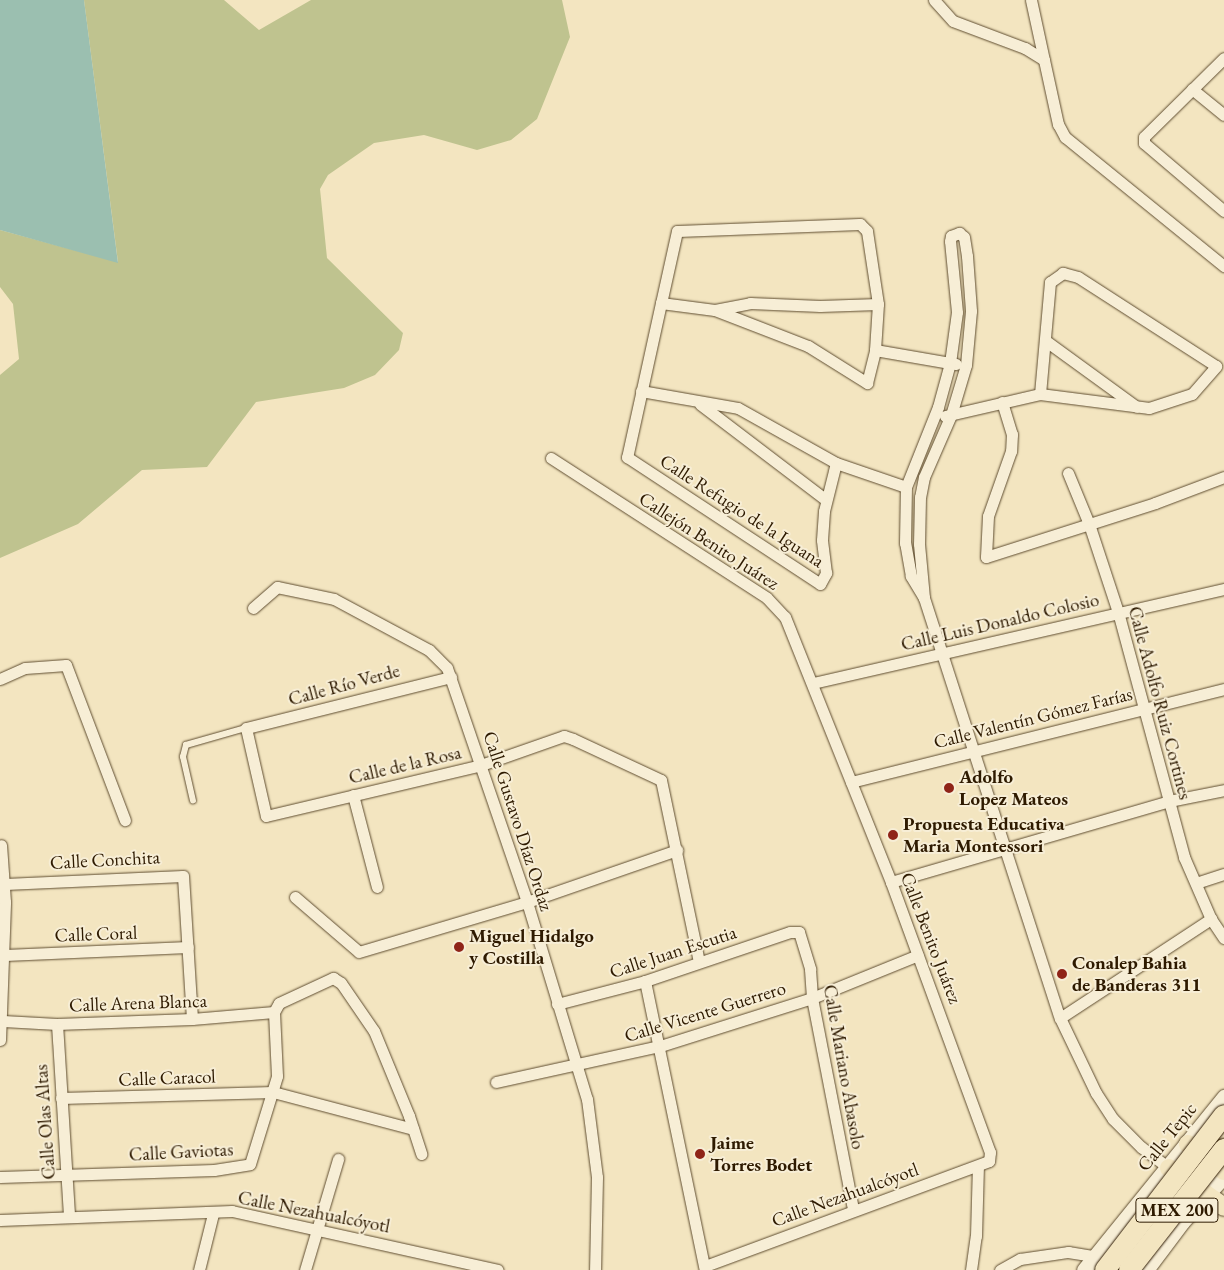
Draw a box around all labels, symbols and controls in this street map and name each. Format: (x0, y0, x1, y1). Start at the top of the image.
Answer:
street label: Calle Refugio de la Iguana (656, 449, 828, 573)
street label: Callejón Benito Juárez (635, 487, 783, 595)
street label: Calle Luis Donaldo Colosio (899, 588, 1101, 656)
street label: Calle Adolfo Ruiz Cortines (1123, 604, 1197, 802)
street label: Calle Río Verde (286, 659, 402, 711)
street label: Calle Valentín Gómez Farías (931, 682, 1135, 754)
street label: Calle Gustavo Díaz Ordaz (478, 728, 558, 914)
street label: Calle de la Rosa (346, 741, 464, 789)
place label: Adolfo Lopez Mateos (959, 766, 1068, 810)
marker: Adolfo Lopez Mateos (943, 782, 955, 794)
place label: Propuesta Educativa Maria Montessori (903, 813, 1065, 857)
marker: Propuesta Educativa Maria Montessori (887, 829, 899, 841)
street label: Calle Conchita (49, 846, 161, 874)
street label: Calle Benito Juárez (895, 869, 967, 1007)
street label: Calle Coral (54, 921, 138, 947)
street label: Calle Juan Escutia (607, 921, 739, 983)
place label: Miguel Hidalgo y Costilla (469, 925, 594, 969)
marker: Miguel Hidalgo y Costilla (453, 941, 465, 953)
place label: Conalep Bahia de Banderas 311 (1072, 952, 1201, 996)
marker: Conalep Bahia de Banderas 311 (1056, 968, 1068, 980)
street label: Calle Vicente Guerrero (622, 977, 788, 1047)
street label: Calle Mariano Abasolo (818, 983, 870, 1151)
street label: Calle Arena Blanca (69, 989, 207, 1017)
street label: Calle Olas Altas (30, 1064, 60, 1180)
street label: Calle Caracol (118, 1065, 216, 1091)
street label: Calle Tepic (1132, 1098, 1202, 1176)
place label: Jaime Torres Bodet (710, 1132, 812, 1176)
street label: Calle Gaviotas (128, 1138, 234, 1166)
marker: Jaime Torres Bodet (694, 1148, 706, 1160)
street label: Calle Nezahualcóyotl (768, 1158, 922, 1232)
street label: Calle Nezahualcóyotl (236, 1186, 392, 1238)
road number: MEX 200 (1134, 1194, 1220, 1226)

